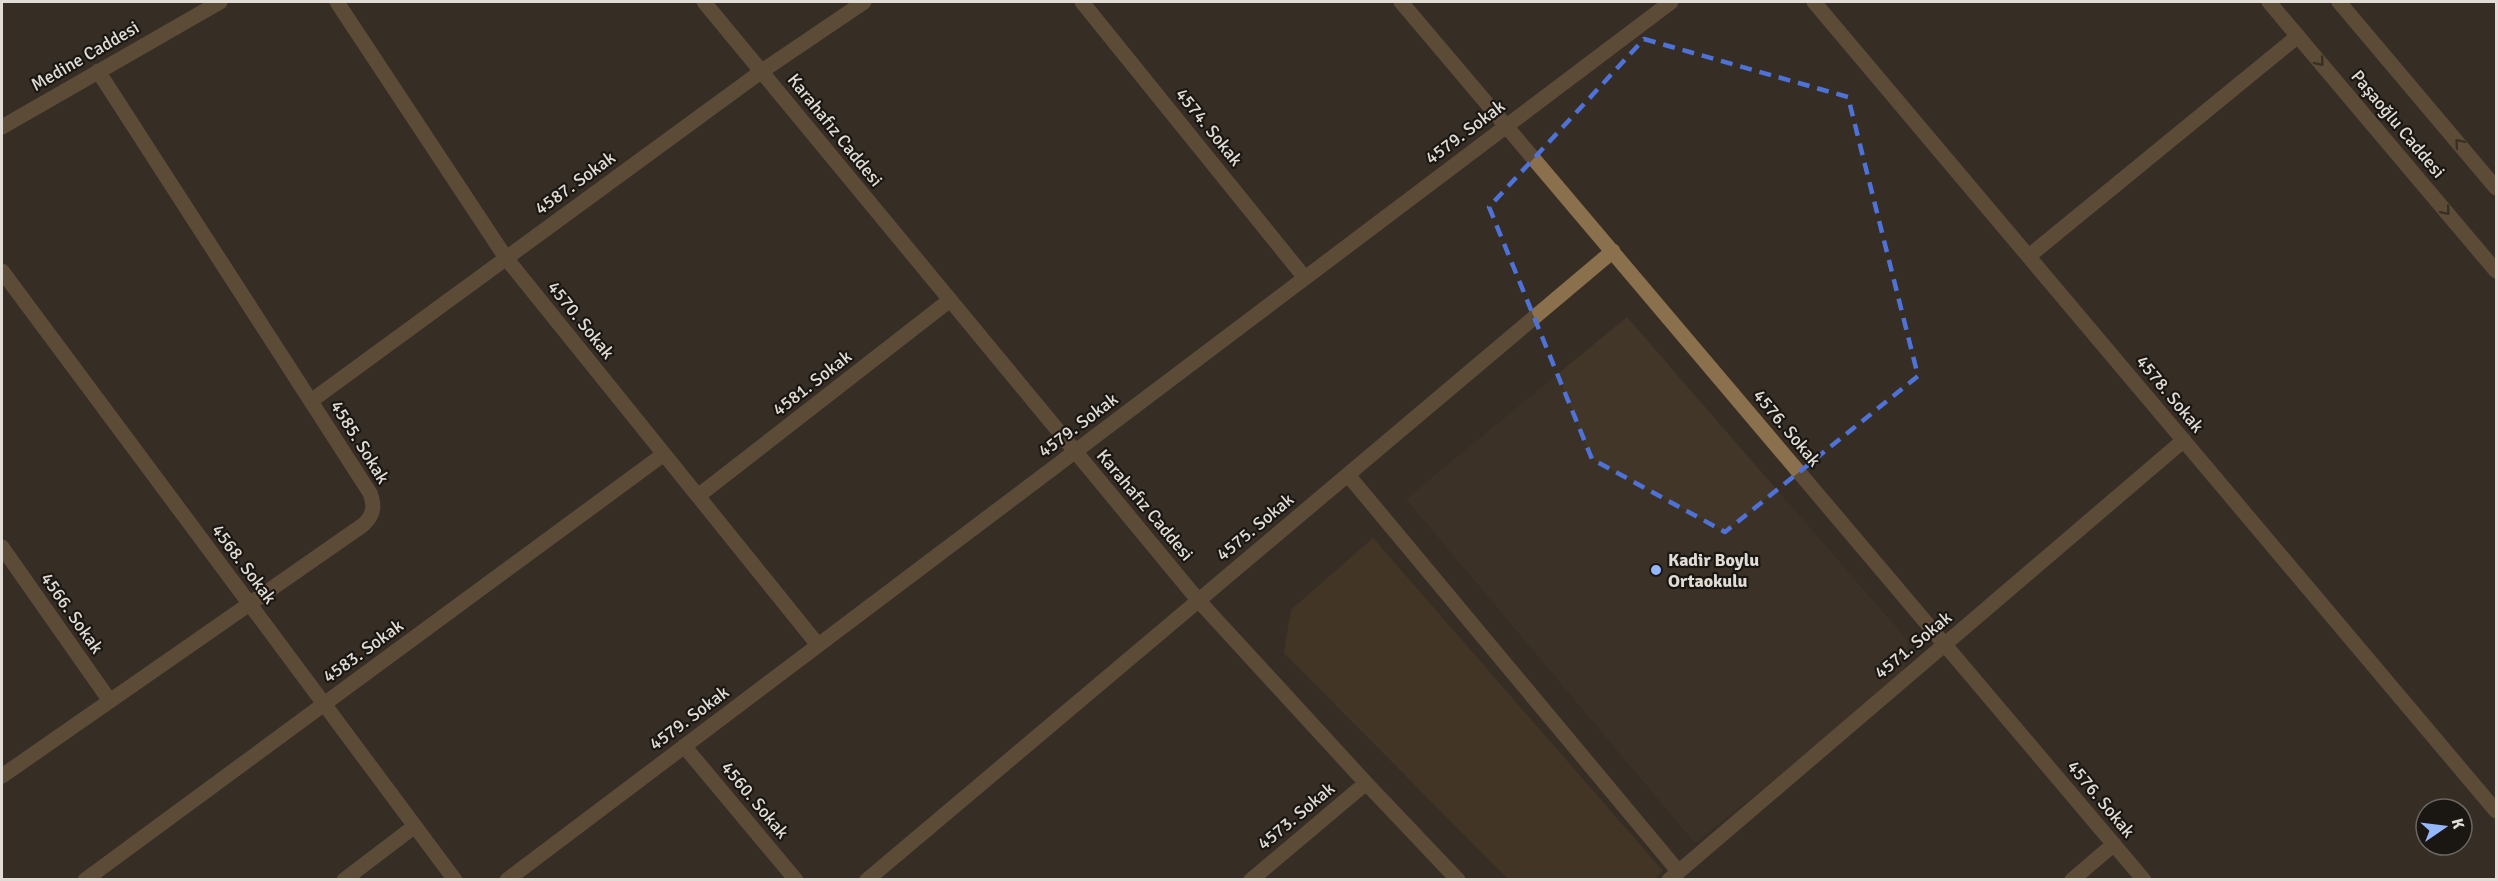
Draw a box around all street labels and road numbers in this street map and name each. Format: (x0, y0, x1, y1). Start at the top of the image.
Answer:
street label: Medine Caddesi (27, 16, 143, 96)
street label: Paşaoğlu Caddesi (2346, 65, 2450, 183)
street label: Karahafız Caddesi (783, 69, 887, 191)
street label: 4574. Sokak (1171, 84, 1247, 170)
street label: 4579. Sokak (1421, 95, 1509, 169)
street label: 4587. Sokak (530, 146, 620, 220)
street label: 4570. Sokak (543, 277, 619, 363)
street label: 4581. Sokak (768, 345, 856, 421)
street label: 4578. Sokak (2131, 351, 2209, 437)
street label: 4576. Sokak (1748, 385, 1826, 471)
street label: 4579. Sokak (1034, 388, 1122, 462)
street label: 4585. Sokak (326, 396, 394, 488)
street label: Karahafız Caddesi (1092, 445, 1198, 565)
street label: 4575. Sokak (1212, 488, 1298, 566)
street label: 4568. Sokak (207, 520, 281, 608)
street label: 4566. Sokak (36, 568, 108, 658)
street label: 4571. Sokak (1870, 606, 1956, 684)
street label: 4583. Sokak (318, 614, 408, 688)
street label: 4579. Sokak (645, 681, 733, 755)
street label: 4576. Sokak (2062, 756, 2140, 842)
street label: 4560. Sokak (716, 757, 794, 843)
street label: 4573. Sokak (1253, 777, 1339, 855)

